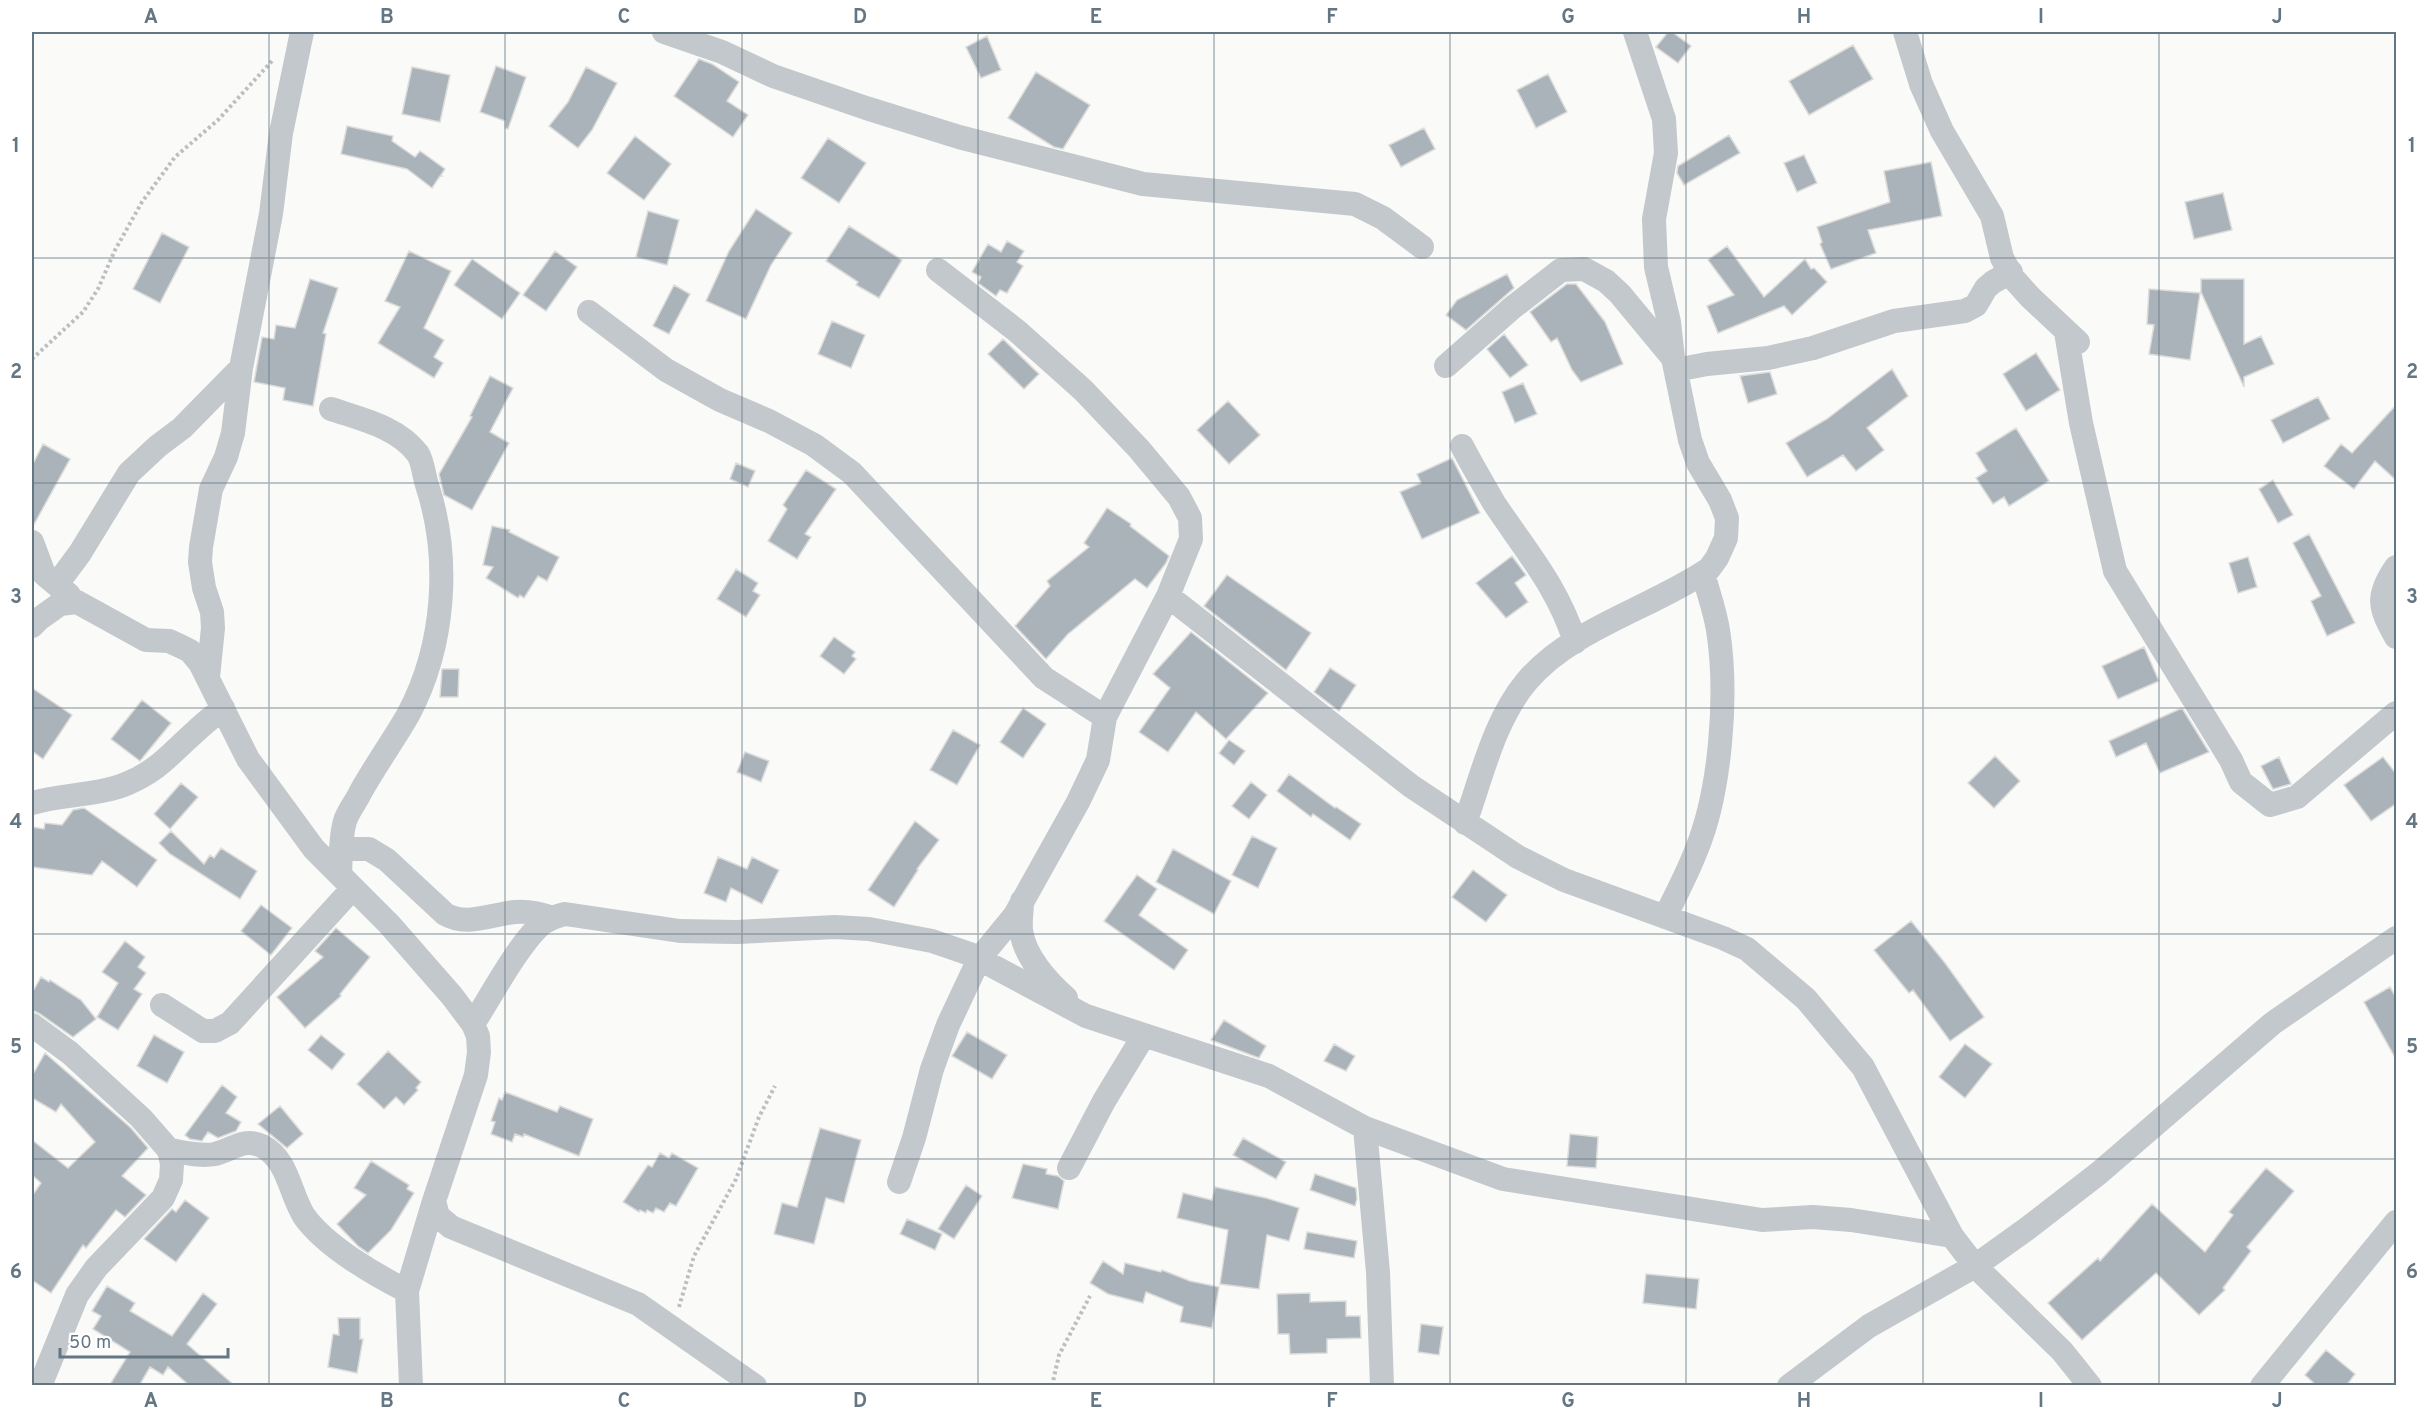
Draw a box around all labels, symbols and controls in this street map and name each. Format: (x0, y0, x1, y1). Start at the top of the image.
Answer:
text: A (144, 5, 158, 31)
text: B (380, 5, 394, 31)
text: C (618, 5, 630, 31)
text: D (853, 5, 867, 31)
text: E (1090, 5, 1102, 31)
text: F (1326, 5, 1338, 31)
text: G (1561, 5, 1575, 31)
text: H (1797, 5, 1811, 31)
text: I (2038, 5, 2044, 31)
text: J (2271, 5, 2283, 31)
text: 1 (12, 134, 20, 160)
text: 1 (2408, 134, 2416, 160)
text: 2 (10, 360, 22, 386)
text: 2 (2406, 360, 2418, 386)
text: 3 (10, 585, 22, 611)
text: 3 (2406, 585, 2418, 611)
text: 4 (10, 810, 22, 836)
text: 4 (2406, 810, 2418, 836)
text: 5 (10, 1035, 22, 1061)
text: 5 (2406, 1035, 2418, 1061)
text: 6 (10, 1260, 22, 1286)
text: 6 (2406, 1260, 2418, 1286)
scale bar (60, 1321, 228, 1359)
text: 50 m (69, 1332, 111, 1355)
text: A (144, 1389, 158, 1415)
text: B (380, 1389, 394, 1415)
text: C (618, 1389, 630, 1415)
text: D (853, 1389, 867, 1415)
text: E (1090, 1389, 1102, 1415)
text: F (1326, 1389, 1338, 1415)
text: G (1561, 1389, 1575, 1415)
text: H (1797, 1389, 1811, 1415)
text: I (2038, 1389, 2044, 1415)
text: J (2271, 1389, 2283, 1415)

